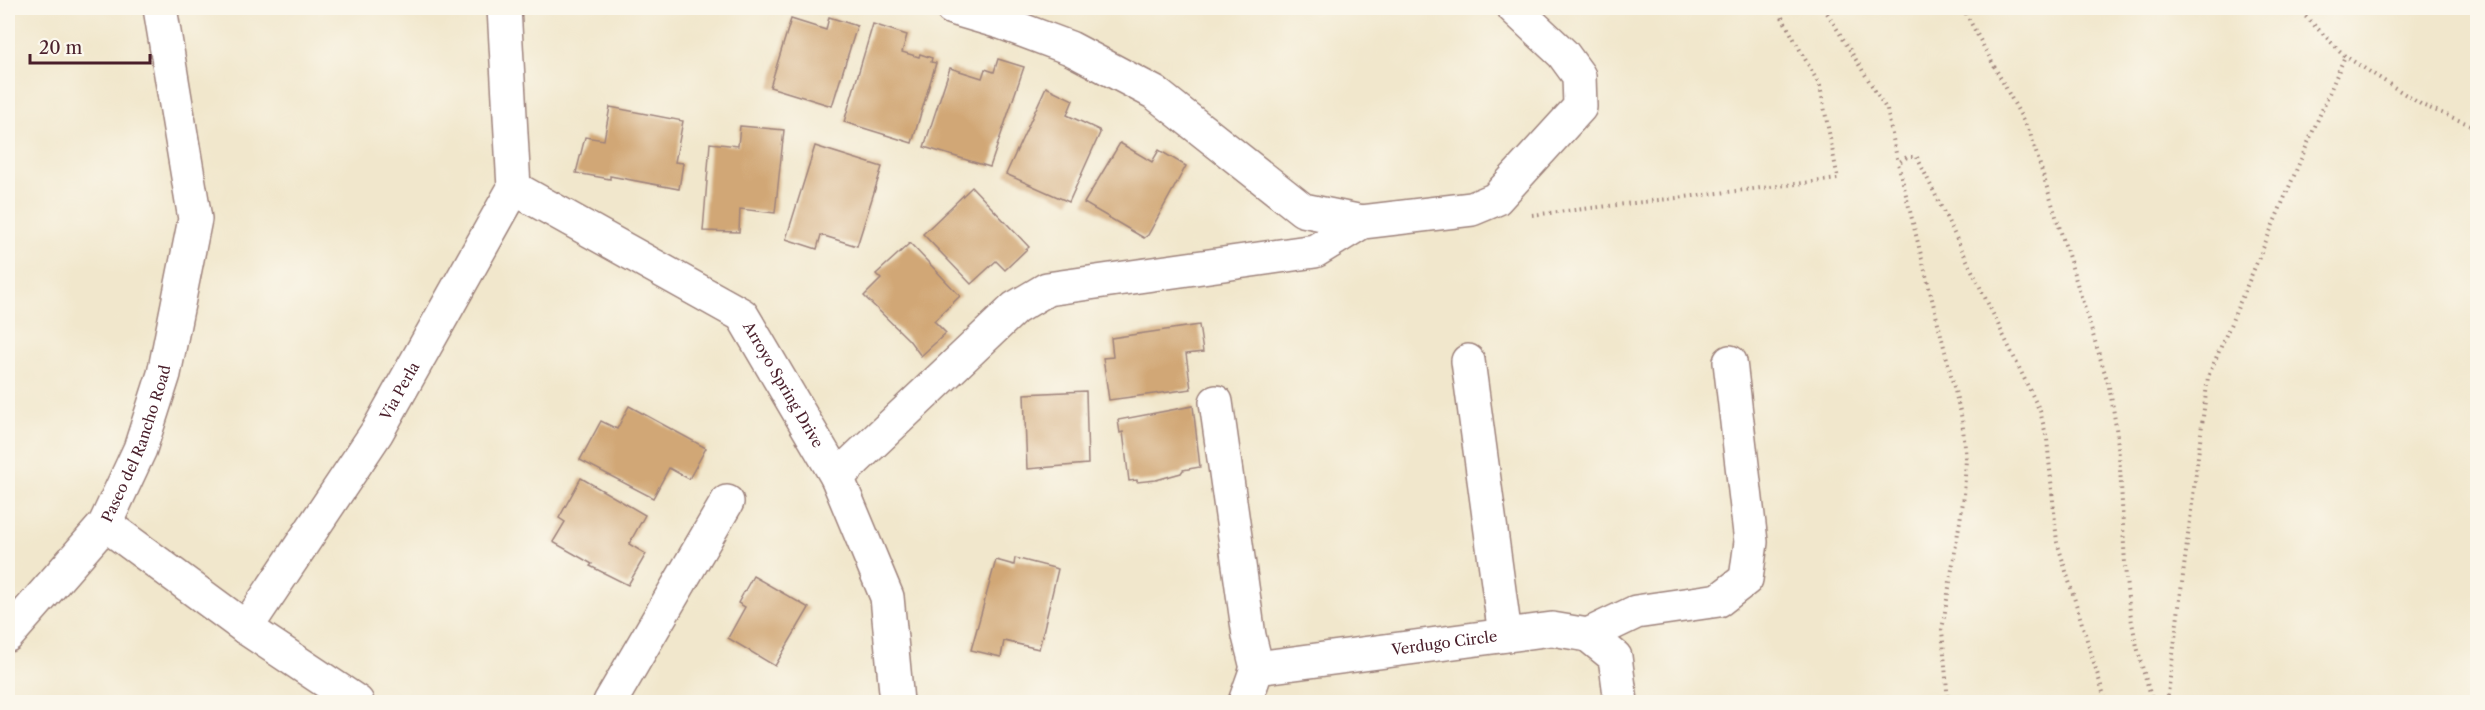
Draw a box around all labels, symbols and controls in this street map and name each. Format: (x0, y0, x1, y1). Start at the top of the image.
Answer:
scale bar (30, 27, 150, 65)
text: 20 m (39, 37, 83, 59)
street label: Arroyo Spring Drive (739, 317, 828, 451)
street label: Via Perla (375, 358, 423, 424)
street label: Paseo del Rancho Road (97, 363, 175, 525)
street label: Verdugo Circle (1389, 626, 1498, 659)

